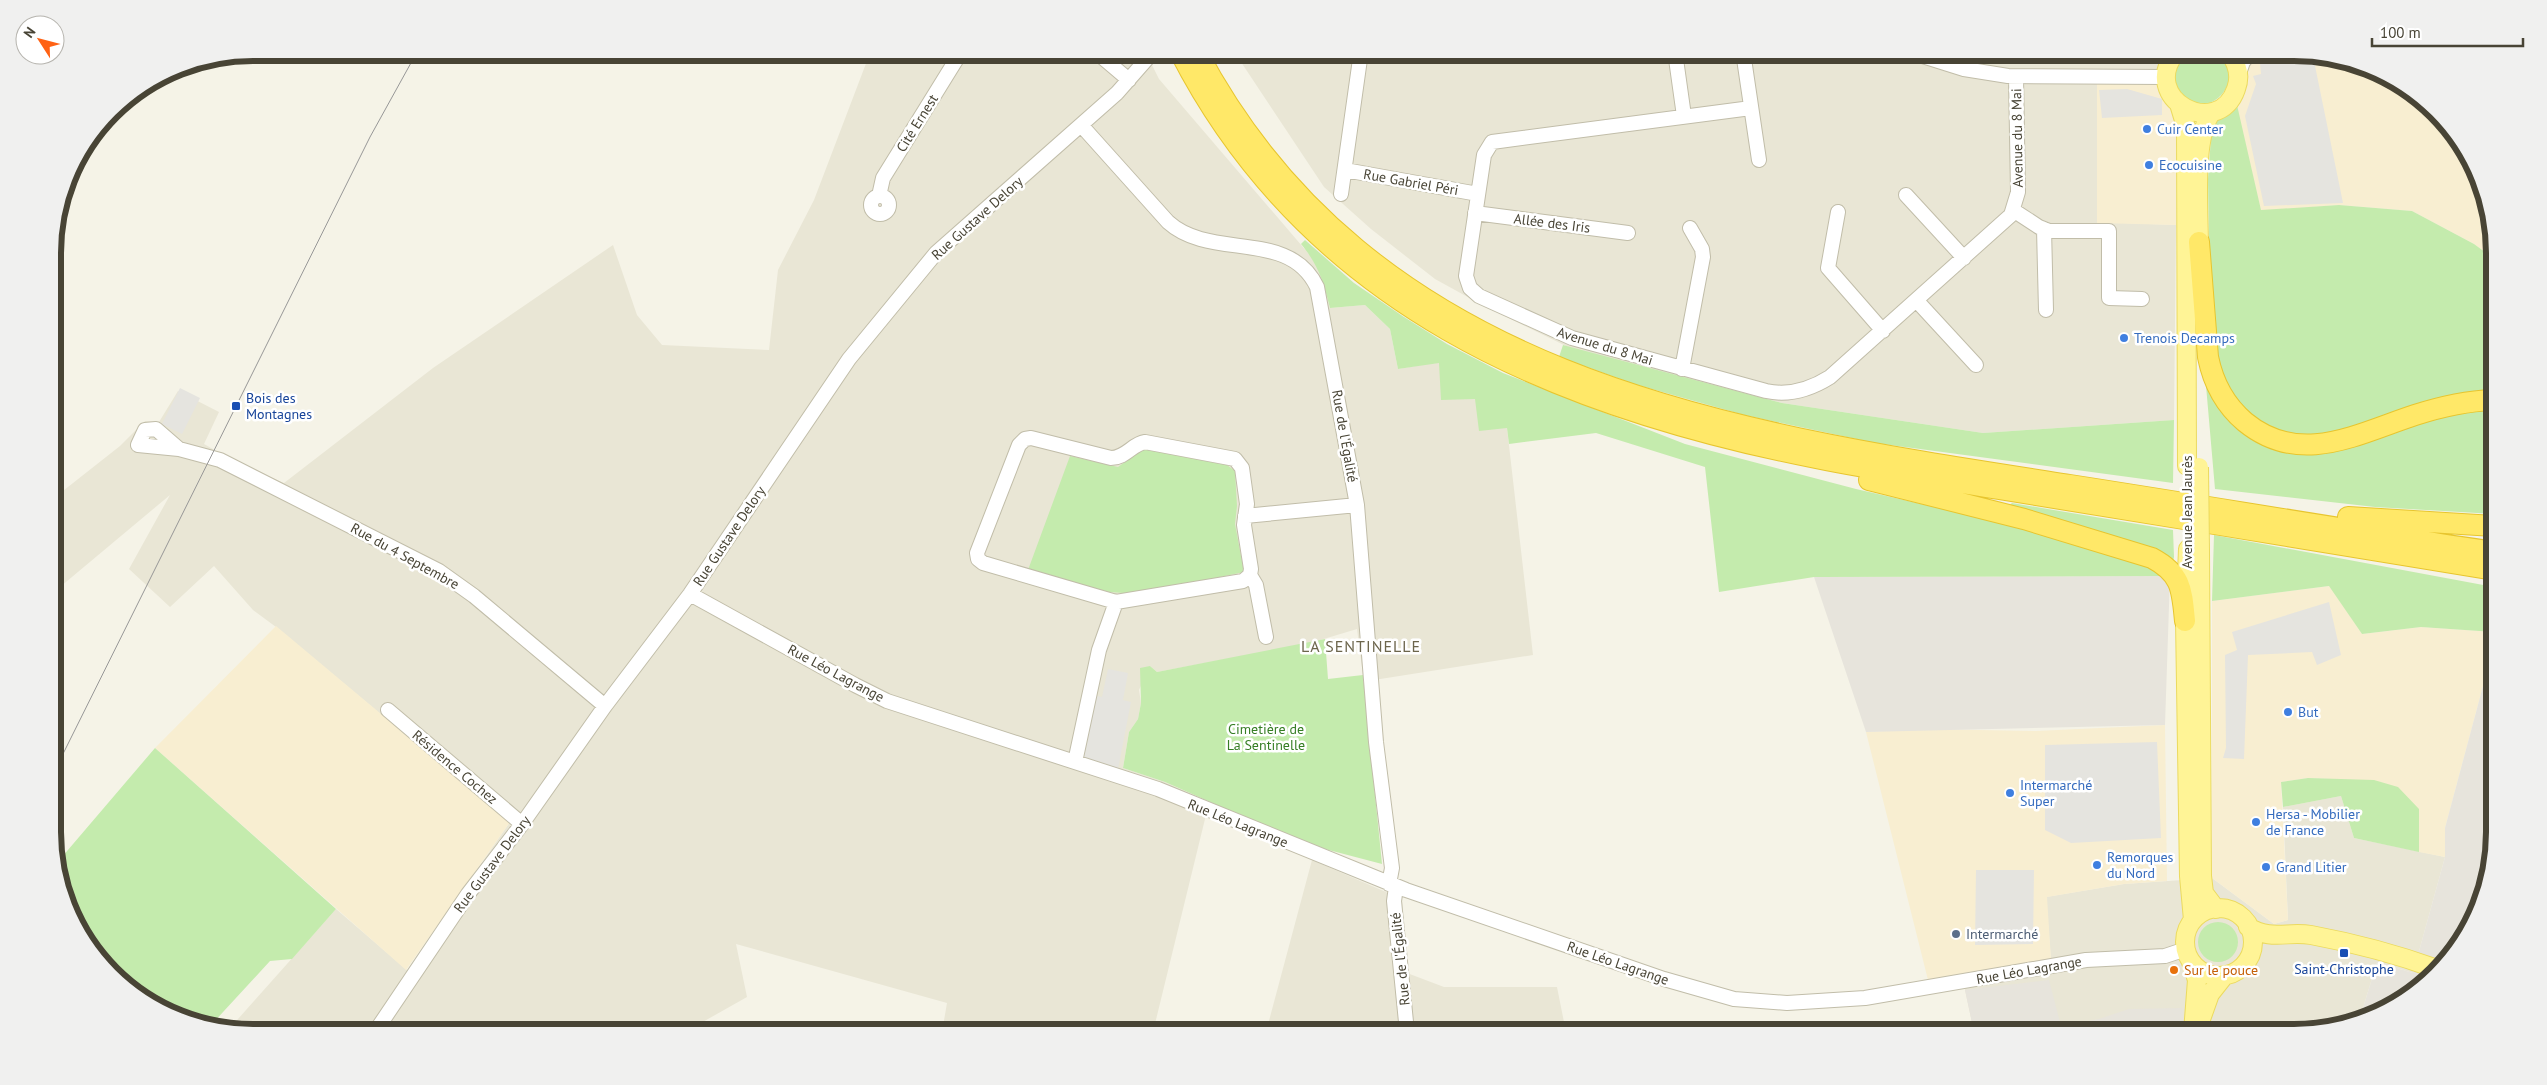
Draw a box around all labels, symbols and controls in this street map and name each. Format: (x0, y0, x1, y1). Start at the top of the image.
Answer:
north arrow (15, 15, 65, 65)
scale bar (2372, 15, 2523, 47)
text: N (19, 23, 39, 41)
text: 100 m (2380, 23, 2421, 42)
street label: Avenue du 8 Mai (2007, 88, 2027, 188)
street label: Cité Ernest (892, 91, 942, 155)
place label: Cuir Center (2157, 120, 2224, 138)
marker: Cuir Center (2141, 123, 2153, 135)
place label: Ecocuisine (2159, 156, 2222, 174)
marker: Ecocuisine (2143, 159, 2155, 171)
street label: Rue Gabriel Péri (1362, 165, 1460, 199)
street label: Rue Gustave Delory (928, 172, 1027, 264)
street label: Allée des Iris (1513, 209, 1591, 237)
street label: Avenue du 8 Mai (1555, 323, 1655, 369)
place label: Trenois Decamps (2134, 329, 2235, 347)
marker: Trenois Decamps (2118, 332, 2130, 344)
street label: Rue de l'Égalité (1328, 388, 1362, 484)
place label: Bois des Montagnes (246, 389, 312, 423)
marker: Bois des Montagnes (230, 400, 242, 412)
street label: Avenue Jean Jaurès (2178, 455, 2196, 569)
street label: Rue Gustave Delory (689, 482, 769, 589)
street label: Rue du 4 Septembre (348, 519, 462, 593)
district label: LA SENTINELLE (1301, 636, 1421, 656)
street label: Rue Léo Lagrange (785, 640, 887, 706)
place label: But (2298, 703, 2319, 721)
marker: But (2282, 706, 2294, 718)
park label: Cimetière de La Sentinelle (1227, 720, 1305, 754)
street label: Résidence Cochez (409, 726, 501, 808)
place label: Intermarché Super (2020, 776, 2092, 810)
marker: Intermarché Super (2004, 787, 2016, 799)
street label: Rue Léo Lagrange (1185, 795, 1291, 851)
place label: Hersa - Mobilier de France (2266, 805, 2360, 839)
street label: Rue Gustave Delory (450, 812, 535, 916)
marker: Hersa - Mobilier de France (2250, 816, 2262, 828)
place label: Remorques du Nord (2107, 848, 2174, 882)
place label: Grand Litier (2276, 858, 2347, 876)
marker: Remorques du Nord (2091, 859, 2103, 871)
marker: Grand Litier (2260, 861, 2272, 873)
street label: Rue de l'Égalité (1386, 912, 1414, 1006)
place label: Intermarché (1966, 925, 2038, 943)
marker: Intermarché (1950, 928, 1962, 940)
street label: Rue Léo Lagrange (1565, 937, 1671, 989)
marker: Saint-Christophe (2338, 947, 2350, 959)
street label: Rue Léo Lagrange (1975, 952, 2083, 988)
place label: Saint-Christophe (2294, 960, 2394, 978)
place label: Sur le pouce (2184, 961, 2258, 979)
marker: Sur le pouce (2168, 964, 2180, 976)

